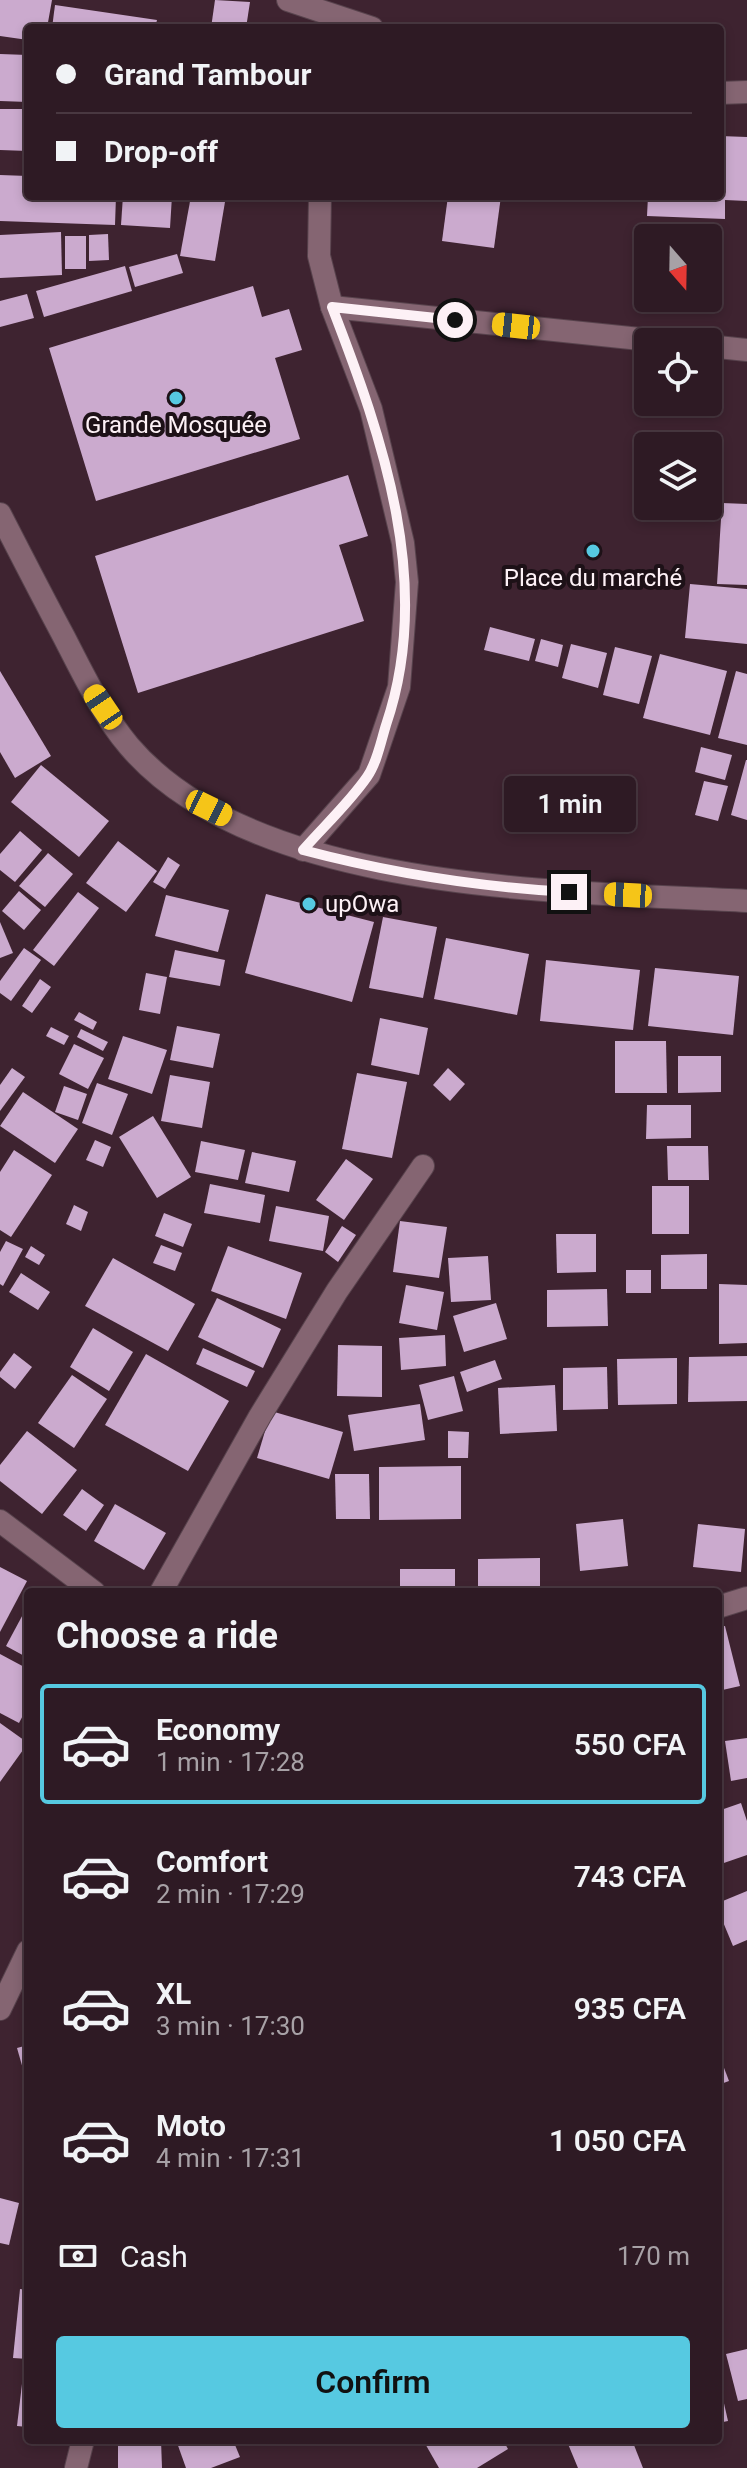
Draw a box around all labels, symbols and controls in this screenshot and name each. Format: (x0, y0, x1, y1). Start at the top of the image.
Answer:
text: Grand Tambour (104, 57, 311, 92)
text: Drop-off (104, 134, 218, 169)
north arrow (634, 224, 722, 312)
map controls (634, 224, 722, 520)
route start (437, 302, 473, 338)
car (491, 312, 541, 340)
button: locate (634, 328, 722, 416)
marker: Grande Mosquée (167, 389, 185, 407)
place label: Grande Mosquée (85, 411, 267, 439)
button: layers (634, 432, 722, 520)
marker: Place du marché (584, 542, 602, 560)
place label: Place du marché (504, 564, 682, 592)
car (80, 680, 126, 734)
callout: 1 min (503, 776, 635, 832)
car (182, 787, 236, 829)
text: 1 min (537, 789, 603, 819)
route end (551, 874, 587, 910)
car (603, 882, 653, 908)
place label: upOwa (325, 890, 399, 918)
marker: upOwa (300, 895, 318, 913)
text: Choose a ride (56, 1615, 278, 1657)
icon: car (60, 1708, 132, 1780)
text: Economy (156, 1712, 280, 1747)
text: 550 CFA (574, 1727, 686, 1762)
text: 1 min · 17:28 (156, 1747, 305, 1777)
icon: car (60, 1840, 132, 1912)
text: Comfort (156, 1844, 268, 1879)
text: 743 CFA (574, 1859, 686, 1894)
text: 2 min · 17:29 (156, 1879, 305, 1909)
icon: car (60, 1972, 132, 2044)
text: XL (156, 1976, 191, 2011)
text: 935 CFA (574, 1991, 686, 2026)
text: 3 min · 17:30 (156, 2011, 305, 2041)
icon: car (60, 2104, 132, 2176)
text: Moto (156, 2108, 226, 2143)
text: 1 050 CFA (549, 2123, 686, 2158)
text: 4 min · 17:31 (156, 2143, 305, 2173)
icon: cash (56, 2234, 100, 2278)
text: Cash (120, 2239, 188, 2274)
text: 170 m (617, 2241, 690, 2271)
button: Confirm (56, 2336, 690, 2428)

